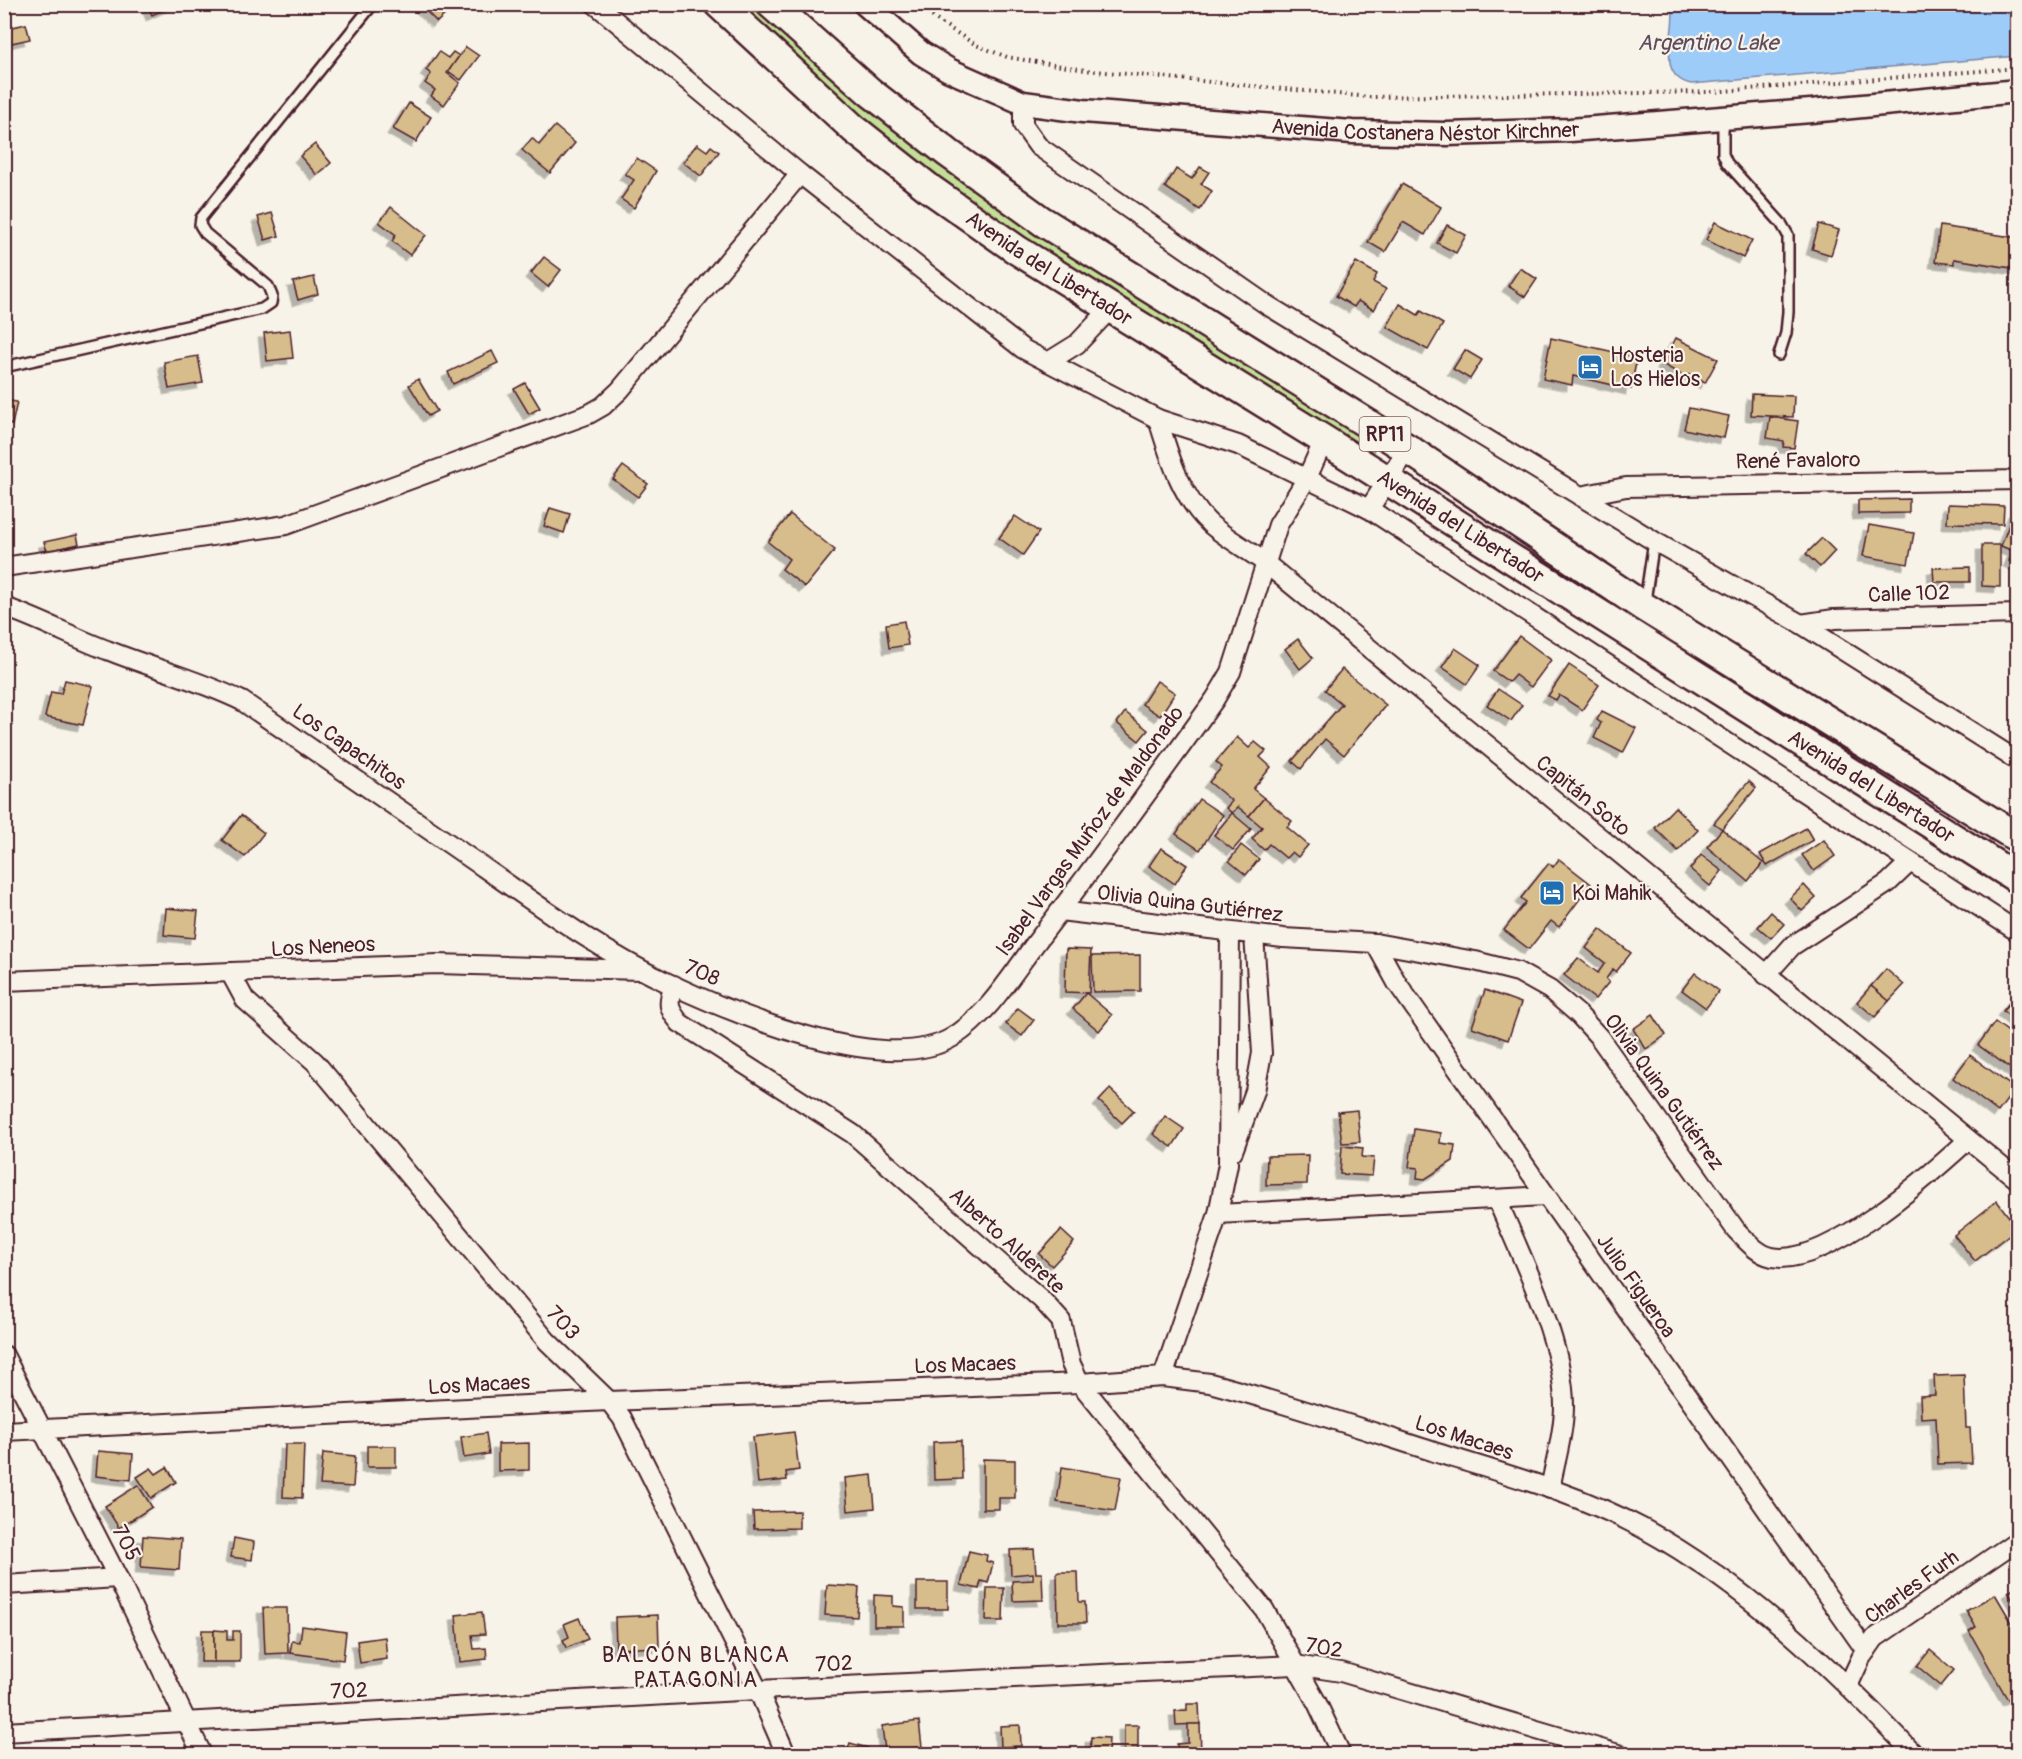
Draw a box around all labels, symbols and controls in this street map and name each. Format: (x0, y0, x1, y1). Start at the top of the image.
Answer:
water label: Argentino Lake (1638, 29, 1780, 57)
street label: Avenida Costanera Néstor Kirchner (1271, 112, 1581, 148)
street label: Avenida del Libertador (960, 205, 1138, 332)
place label: Hosteria Los Hielos (1610, 342, 1701, 393)
hotel icon: Hosteria Los Hielos (1575, 352, 1605, 382)
road number: RP11 (1360, 417, 1410, 451)
street label: René Favaloro (1735, 446, 1861, 476)
street label: Avenida del Libertador (1372, 464, 1550, 590)
street label: Calle 102 (1868, 579, 1950, 609)
street label: Los Capachitos (287, 698, 412, 797)
street label: Isabel Vargas Muñoz de Maldonado (990, 700, 1190, 962)
street label: Avenida del Libertador (1783, 723, 1961, 850)
street label: Capitán Soto (1530, 750, 1636, 842)
hotel icon: Koi Mahik (1537, 878, 1567, 908)
street label: Olivia Quina Gutiérrez (1096, 879, 1285, 929)
place label: Koi Mahik (1572, 880, 1652, 907)
street label: Los Neneos (270, 931, 376, 963)
street label: 708 (680, 954, 724, 992)
street label: Olivia Quina Gutiérrez (1598, 1008, 1730, 1176)
street label: Alberto Alderete (943, 1182, 1071, 1301)
street label: Julio Figueroa (1590, 1229, 1682, 1343)
street label: 703 (540, 1300, 586, 1346)
street label: Los Macaes (913, 1350, 1017, 1380)
street label: Los Macaes (427, 1369, 531, 1401)
street label: Los Macaes (1411, 1409, 1517, 1467)
street label: 705 (106, 1520, 146, 1566)
street label: Charles Furh (1860, 1544, 1964, 1630)
street label: 702 (1304, 1632, 1344, 1664)
district label: BALCÓN BLANCA PATAGONIA (602, 1641, 790, 1694)
street label: 702 (815, 1650, 853, 1678)
street label: 702 (330, 1677, 368, 1705)

